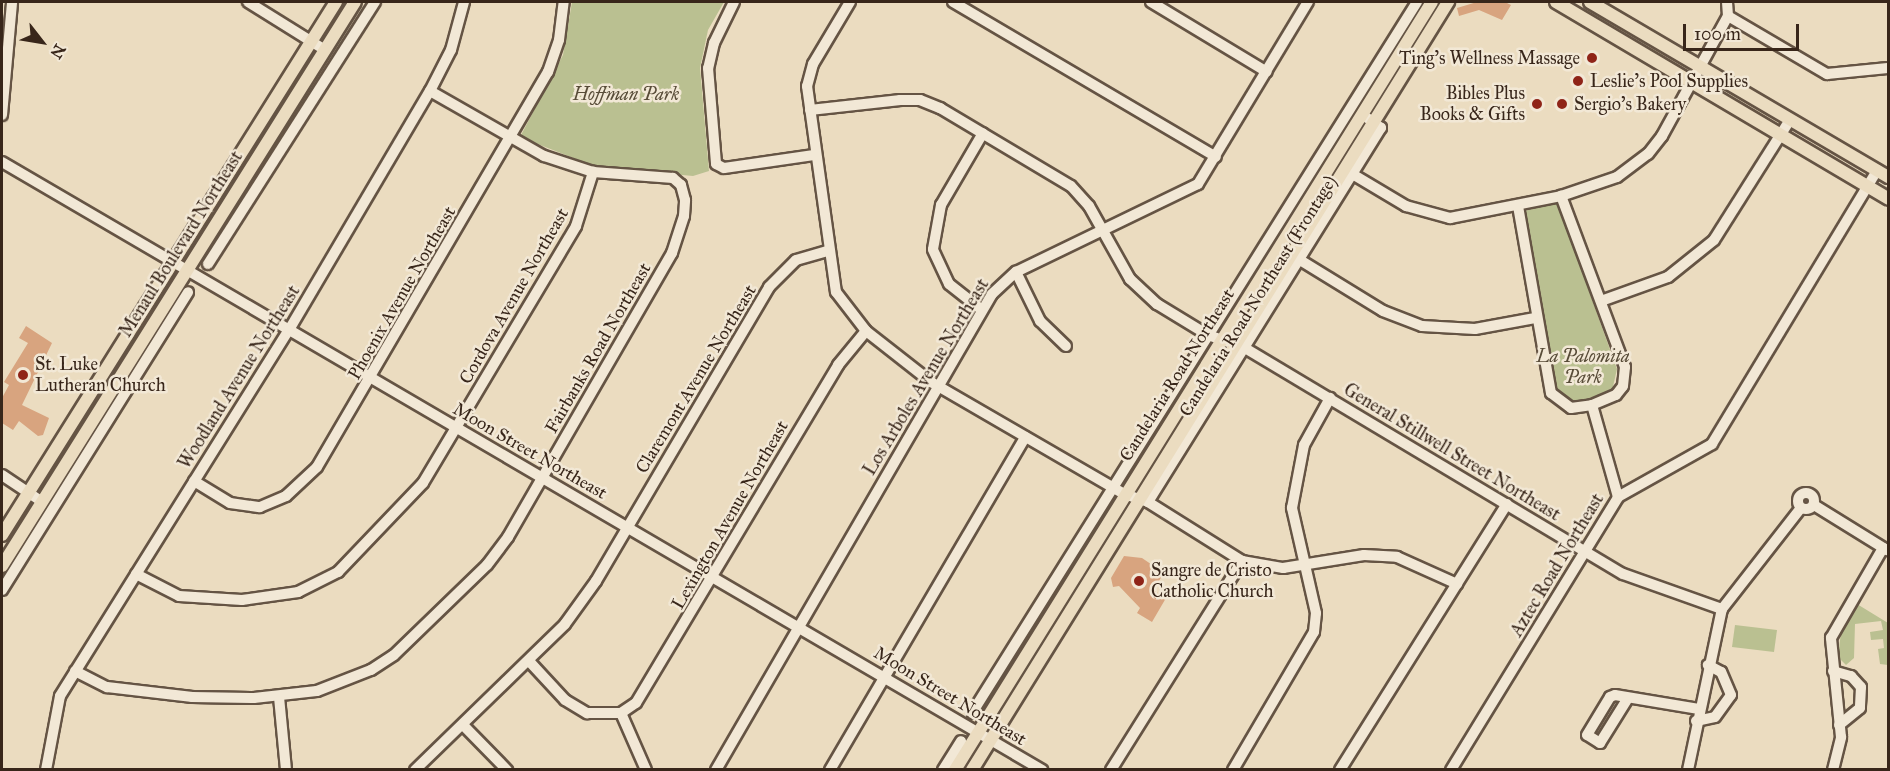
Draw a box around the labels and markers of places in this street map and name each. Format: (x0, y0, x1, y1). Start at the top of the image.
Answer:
place label: Ting's Wellness Massage (1399, 47, 1580, 69)
marker: Ting's Wellness Massage (1585, 51, 1599, 65)
place label: Leslie's Pool Supplies (1590, 70, 1748, 92)
marker: Leslie's Pool Supplies (1571, 74, 1585, 88)
place label: Bibles Plus Books & Gifts (1420, 83, 1525, 125)
place label: Sergio's Bakery (1574, 93, 1686, 115)
marker: Bibles Plus Books & Gifts (1530, 97, 1544, 111)
marker: Sergio's Bakery (1555, 97, 1569, 111)
place label: St. Luke Lutheran Church (35, 354, 166, 397)
marker: St. Luke Lutheran Church (16, 368, 30, 382)
place label: Sangre de Cristo Catholic Church (1151, 560, 1274, 602)
marker: Sangre de Cristo Catholic Church (1132, 574, 1146, 588)

